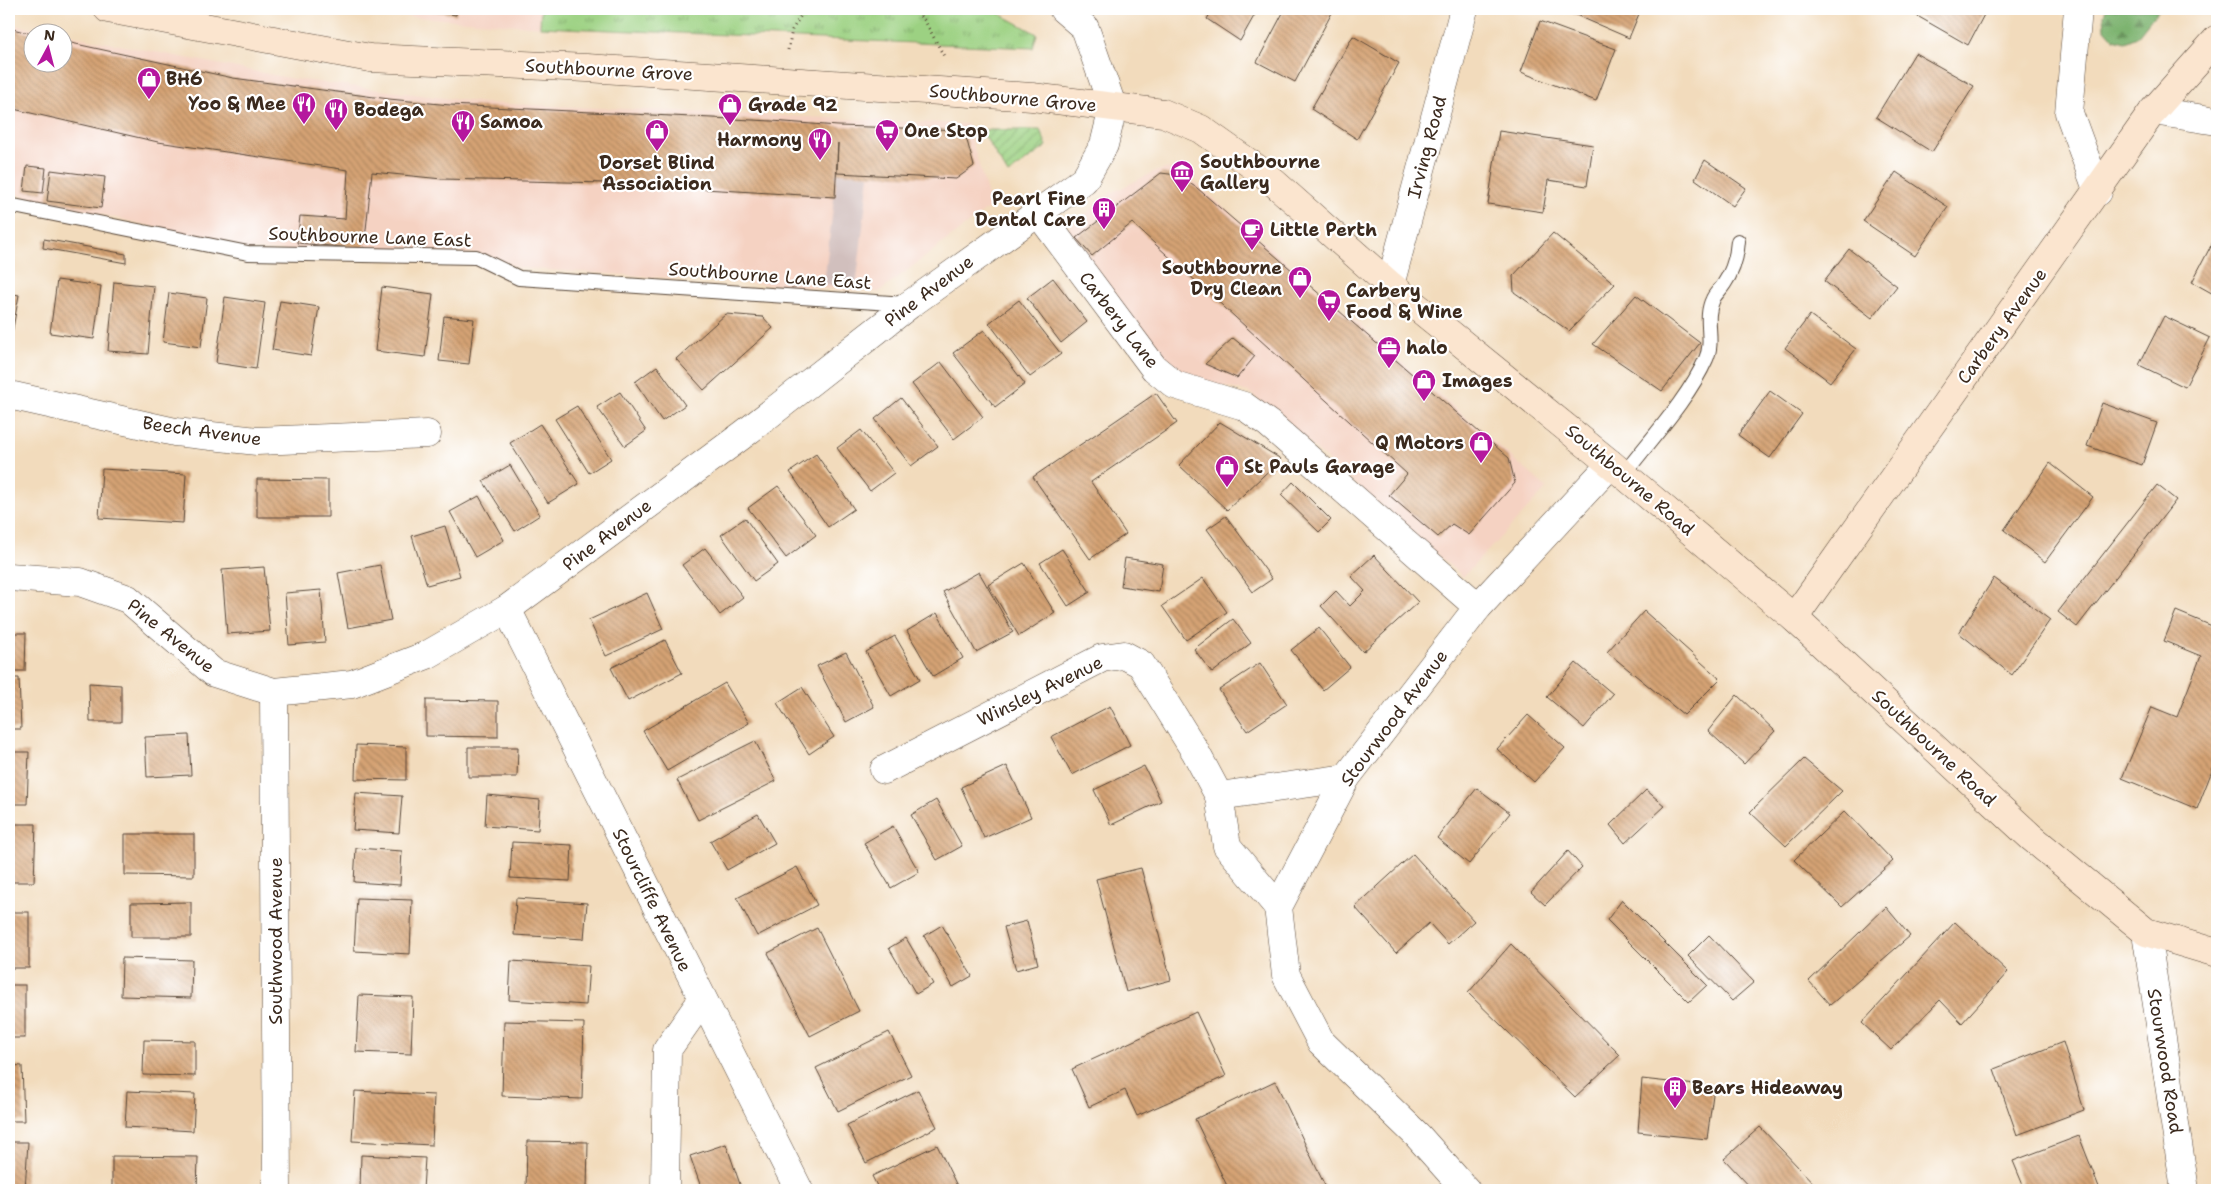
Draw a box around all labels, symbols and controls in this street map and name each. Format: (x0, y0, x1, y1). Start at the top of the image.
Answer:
north arrow (22, 22, 72, 72)
text: N (43, 25, 56, 45)
street label: Southbourne Grove (524, 54, 694, 86)
shop icon: BH6 (136, 66, 162, 100)
place label: BH6 (166, 67, 203, 91)
street label: Southbourne Grove (928, 79, 1098, 117)
restaurant icon: Yoo & Mee (291, 91, 317, 125)
place label: Yoo & Mee (188, 92, 286, 116)
shop icon: Grade 92 (717, 92, 743, 126)
place label: Grade 92 (748, 93, 838, 117)
street label: Irving Road (1402, 93, 1452, 201)
restaurant icon: Bodega (323, 97, 349, 131)
place label: Bodega (354, 98, 425, 122)
restaurant icon: Samoa (450, 109, 476, 143)
place label: Samoa (480, 110, 544, 134)
shop icon: Dorset Blind Association (644, 118, 670, 152)
supermarket icon: One Stop (874, 118, 900, 152)
place label: One Stop (904, 119, 988, 143)
restaurant icon: Harmony (807, 127, 833, 161)
place label: Harmony (717, 128, 802, 152)
place label: Southbourne Gallery (1200, 150, 1321, 195)
place label: Dorset Blind Association (599, 151, 715, 196)
museum icon: Southbourne Gallery (1169, 159, 1195, 193)
place label: Pearl Fine Dental Care (975, 187, 1086, 232)
building icon: Pearl Fine Dental Care (1091, 196, 1117, 230)
cafe icon: Little Perth (1239, 217, 1265, 251)
place label: Little Perth (1270, 218, 1377, 242)
street label: Southbourne Lane East (268, 221, 472, 253)
street label: Pine Avenue (879, 250, 979, 332)
place label: Southbourne Dry Clean (1162, 256, 1282, 301)
street label: Southbourne Lane East (668, 257, 872, 295)
street label: Carbery Avenue (1952, 263, 2052, 389)
shop icon: Southbourne Dry Clean (1287, 265, 1313, 299)
street label: Carbery Lane (1074, 267, 1164, 373)
place label: Carbery Food & Wine (1346, 279, 1463, 324)
supermarket icon: Carbery Food & Wine (1316, 288, 1342, 322)
office icon: halo (1376, 335, 1402, 369)
place label: halo (1406, 336, 1448, 360)
shop icon: Images (1411, 368, 1437, 402)
place label: Images (1442, 369, 1513, 393)
street label: Beech Avenue (141, 411, 263, 451)
street label: Southbourne Road (1560, 419, 1700, 541)
shop icon: Q Motors (1468, 430, 1494, 464)
place label: Q Motors (1375, 431, 1464, 455)
shop icon: St Pauls Garage (1214, 454, 1240, 488)
place label: St Pauls Garage (1244, 455, 1395, 479)
street label: Pine Avenue (557, 494, 657, 576)
street label: Pine Avenue (122, 593, 220, 679)
street label: Stourwood Avenue (1335, 645, 1453, 791)
street label: Winsley Avenue (973, 650, 1107, 732)
street label: Southbourne Road (1867, 684, 2001, 812)
street label: Stourcliffe Avenue (607, 824, 697, 976)
street label: Southwood Avenue (264, 857, 288, 1025)
street label: Stourwood Road (2142, 987, 2188, 1135)
building icon: Bears Hideaway (1662, 1075, 1688, 1109)
place label: Bears Hideaway (1692, 1076, 1843, 1100)

